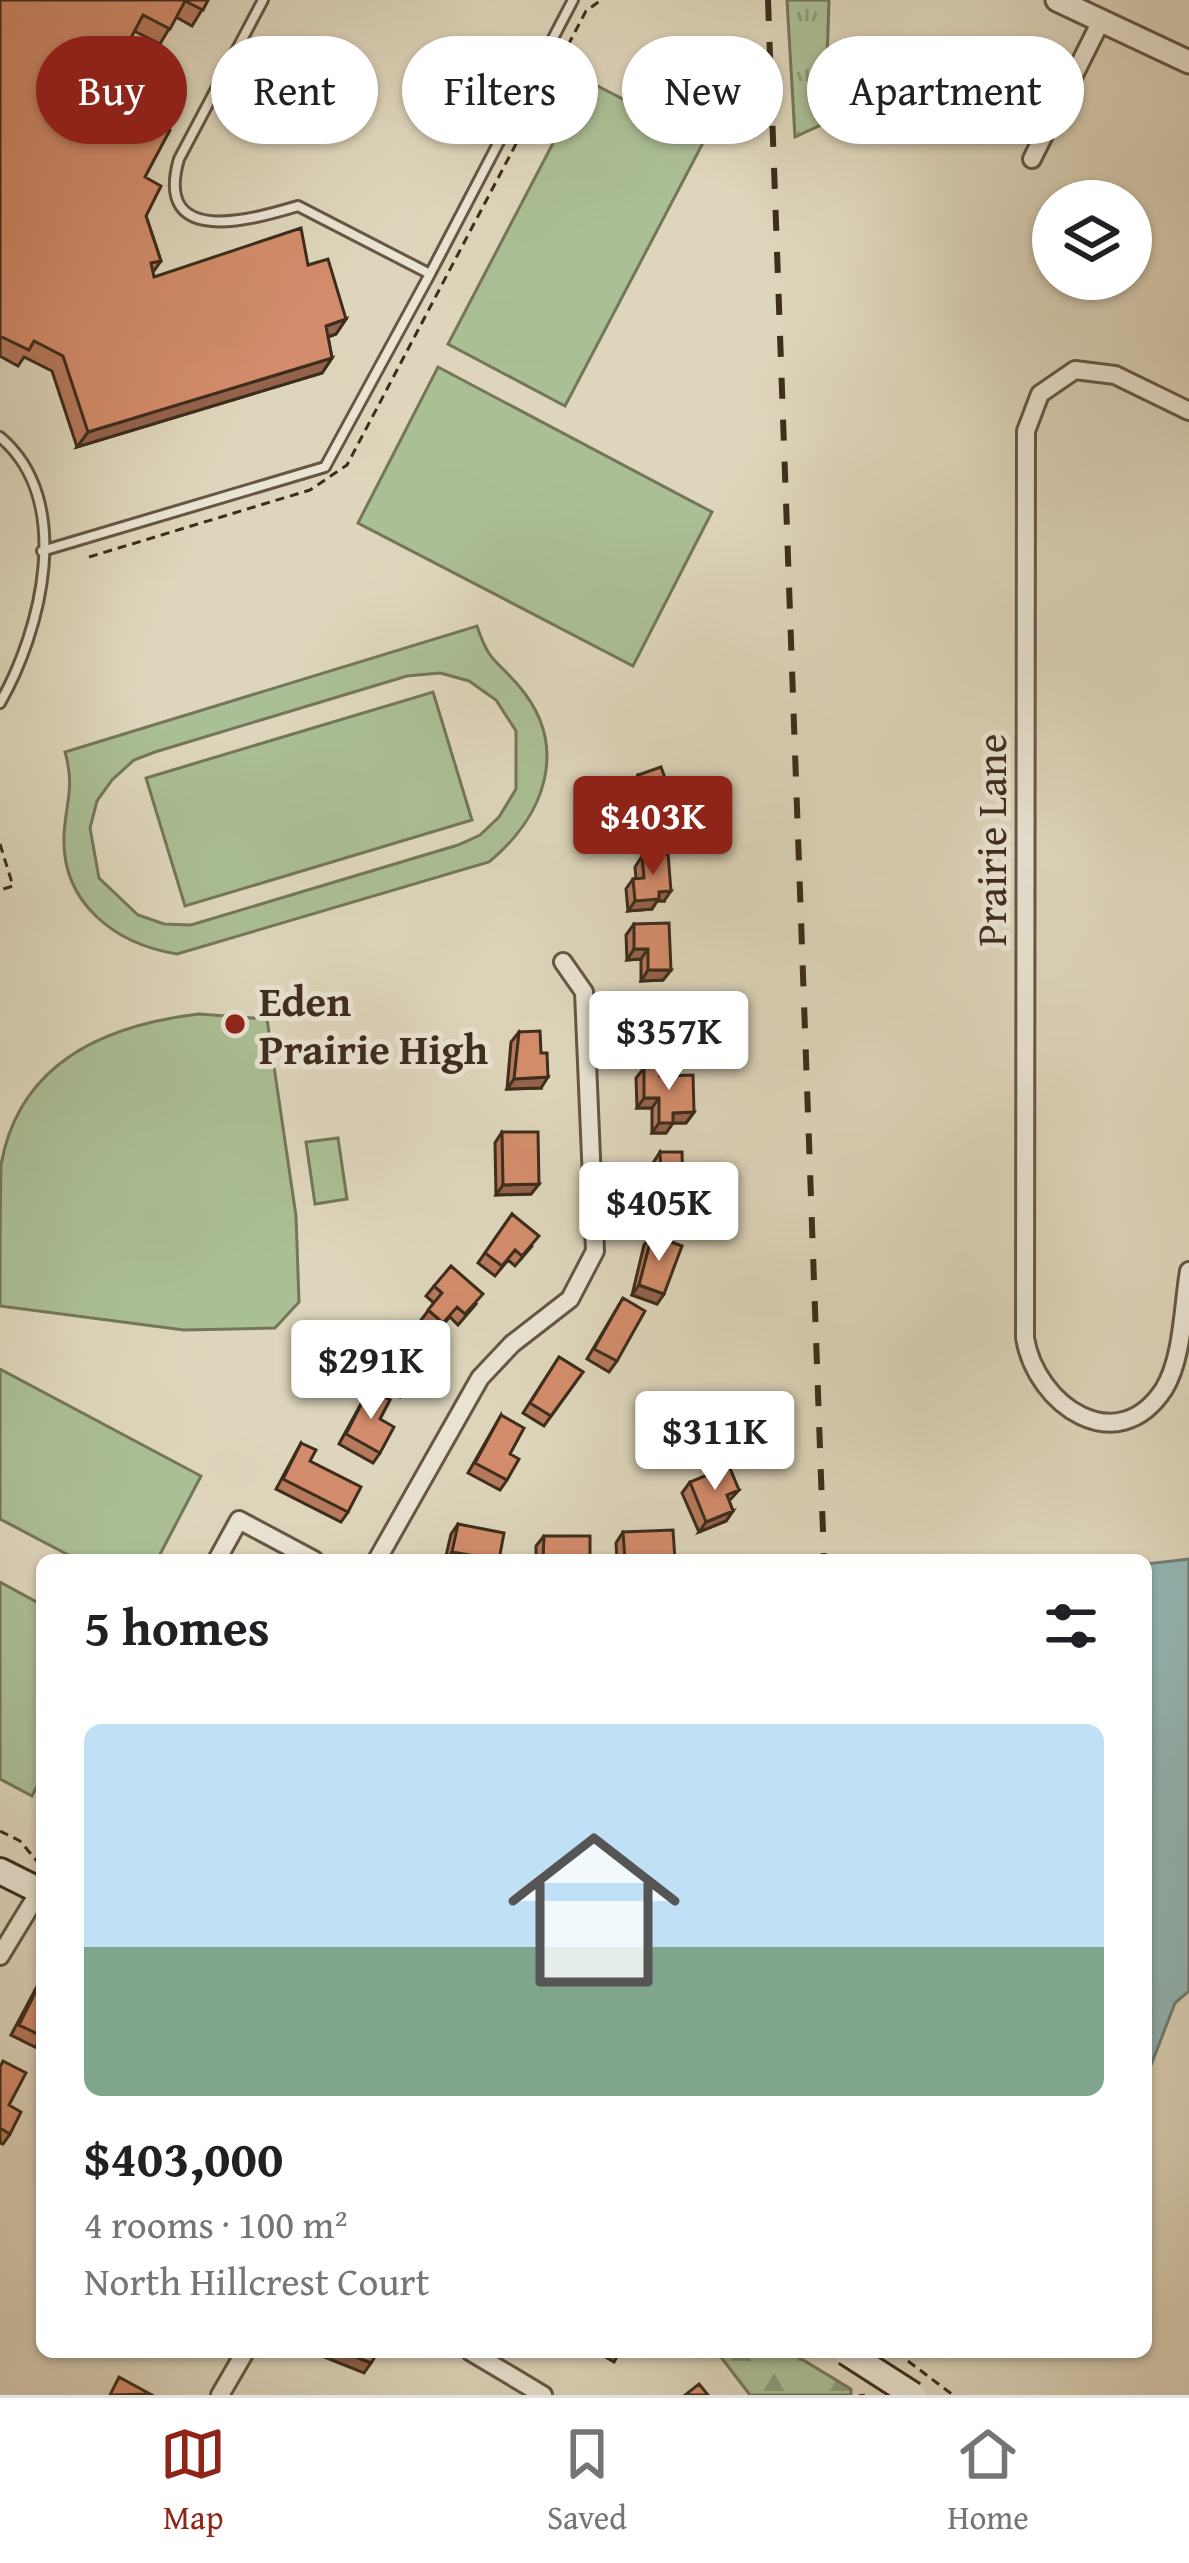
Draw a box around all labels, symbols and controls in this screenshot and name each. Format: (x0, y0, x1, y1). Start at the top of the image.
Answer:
chip: Buy (36, 36, 187, 144)
chip: Rent (211, 36, 378, 144)
chip: Filters (402, 36, 598, 144)
chip: New (622, 36, 783, 144)
chip: Apartment (807, 36, 1084, 144)
map controls (1032, 180, 1152, 300)
button: layers (1032, 180, 1152, 300)
street label: Prairie Lane (960, 734, 1021, 946)
pin: $403K (569, 776, 737, 878)
text: $403K (600, 786, 706, 843)
place label: Eden Prairie High (259, 970, 488, 1079)
pin: $357K (585, 991, 753, 1093)
text: $357K (616, 1001, 722, 1058)
marker: Eden Prairie High (222, 1011, 248, 1037)
pin: $405K (575, 1162, 743, 1264)
text: $405K (606, 1172, 712, 1229)
pin: $291K (287, 1320, 455, 1422)
text: $291K (318, 1330, 424, 1387)
pin: $311K (631, 1391, 799, 1493)
text: $311K (662, 1401, 768, 1458)
text: 5 homes (84, 1589, 270, 1664)
icon: filters (1038, 1593, 1104, 1659)
icon: home (486, 1802, 702, 2018)
text: $403,000 (84, 2120, 283, 2195)
text: 4 rooms · 100 m² (84, 2195, 348, 2252)
text: North Hillcrest Court (84, 2252, 429, 2309)
tab: Map (160, 2421, 226, 2541)
tab: Saved (547, 2421, 627, 2541)
tab: Home (947, 2421, 1029, 2541)

